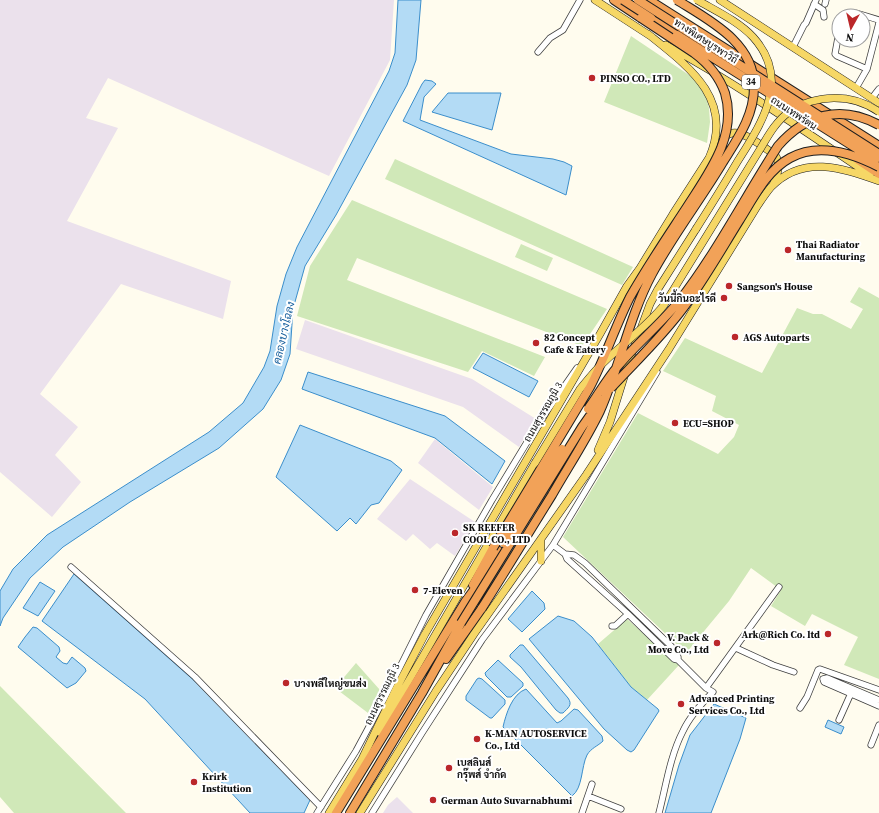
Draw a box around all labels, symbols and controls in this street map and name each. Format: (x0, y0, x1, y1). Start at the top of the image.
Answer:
north arrow (831, 8, 871, 48)
street label: ทางพิเศษบูรพาวิถี (671, 16, 740, 67)
text: N (845, 29, 855, 45)
place label: PINSO CO., LTD (600, 72, 671, 85)
marker: PINSO CO., LTD (587, 73, 597, 83)
road number: 34 (742, 75, 760, 89)
street label: ถนนเทพรัตน (768, 93, 820, 133)
place label: Thai Radiator Manufacturing (796, 238, 866, 263)
marker: Thai Radiator Manufacturing (783, 245, 793, 255)
place label: Sangson's House (737, 280, 813, 293)
marker: Sangson's House (724, 281, 734, 291)
place label: วันนี้กินอะไรดี (658, 289, 716, 305)
marker: วันนี้กินอะไรดี (719, 293, 729, 303)
water label: คลองบางโฉลง (269, 300, 298, 366)
place label: 82 Concept Cafe & Eatery (544, 331, 607, 356)
place label: AGS Autoparts (743, 331, 810, 344)
marker: AGS Autoparts (730, 332, 740, 342)
marker: 82 Concept Cafe & Eatery (531, 338, 541, 348)
street label: ถนนสุวรรณภูมิ 3 (521, 380, 566, 445)
place label: ECU=SHOP (683, 417, 734, 430)
marker: ECU=SHOP (670, 418, 680, 428)
place label: SK REEFER COOL CO., LTD (463, 521, 530, 546)
marker: SK REEFER COOL CO., LTD (450, 528, 460, 538)
place label: 7-Eleven (423, 584, 463, 597)
marker: 7-Eleven (410, 585, 420, 595)
place label: Ark@Rich Co. ltd (741, 628, 820, 641)
marker: Ark@Rich Co. ltd (823, 629, 833, 639)
place label: V. Pack & Move Co., Ltd (648, 631, 709, 656)
marker: V. Pack & Move Co., Ltd (712, 638, 722, 648)
street label: ถนนสุวรรณภูมิ 3 (361, 661, 403, 727)
place label: บางพลีใหญ่ขนส่ง (294, 677, 367, 690)
marker: บางพลีใหญ่ขนส่ง (281, 678, 291, 688)
place label: Advanced Printing Services Co., Ltd (689, 692, 775, 717)
marker: Advanced Printing Services Co., Ltd (676, 699, 686, 709)
place label: K-MAN AUTOSERVICE Co., Ltd (485, 727, 587, 752)
marker: K-MAN AUTOSERVICE Co., Ltd (472, 734, 482, 744)
place label: เบสลินส์ กรุ๊พส์ จำกัด (457, 755, 506, 782)
marker: เบสลินส์ กรุ๊พส์ จำกัด (444, 763, 454, 773)
place label: Krirk Institution (202, 770, 251, 795)
marker: Krirk Institution (189, 777, 199, 787)
place label: German Auto Suvarnabhumi (441, 794, 572, 807)
marker: German Auto Suvarnabhumi (428, 795, 438, 805)

